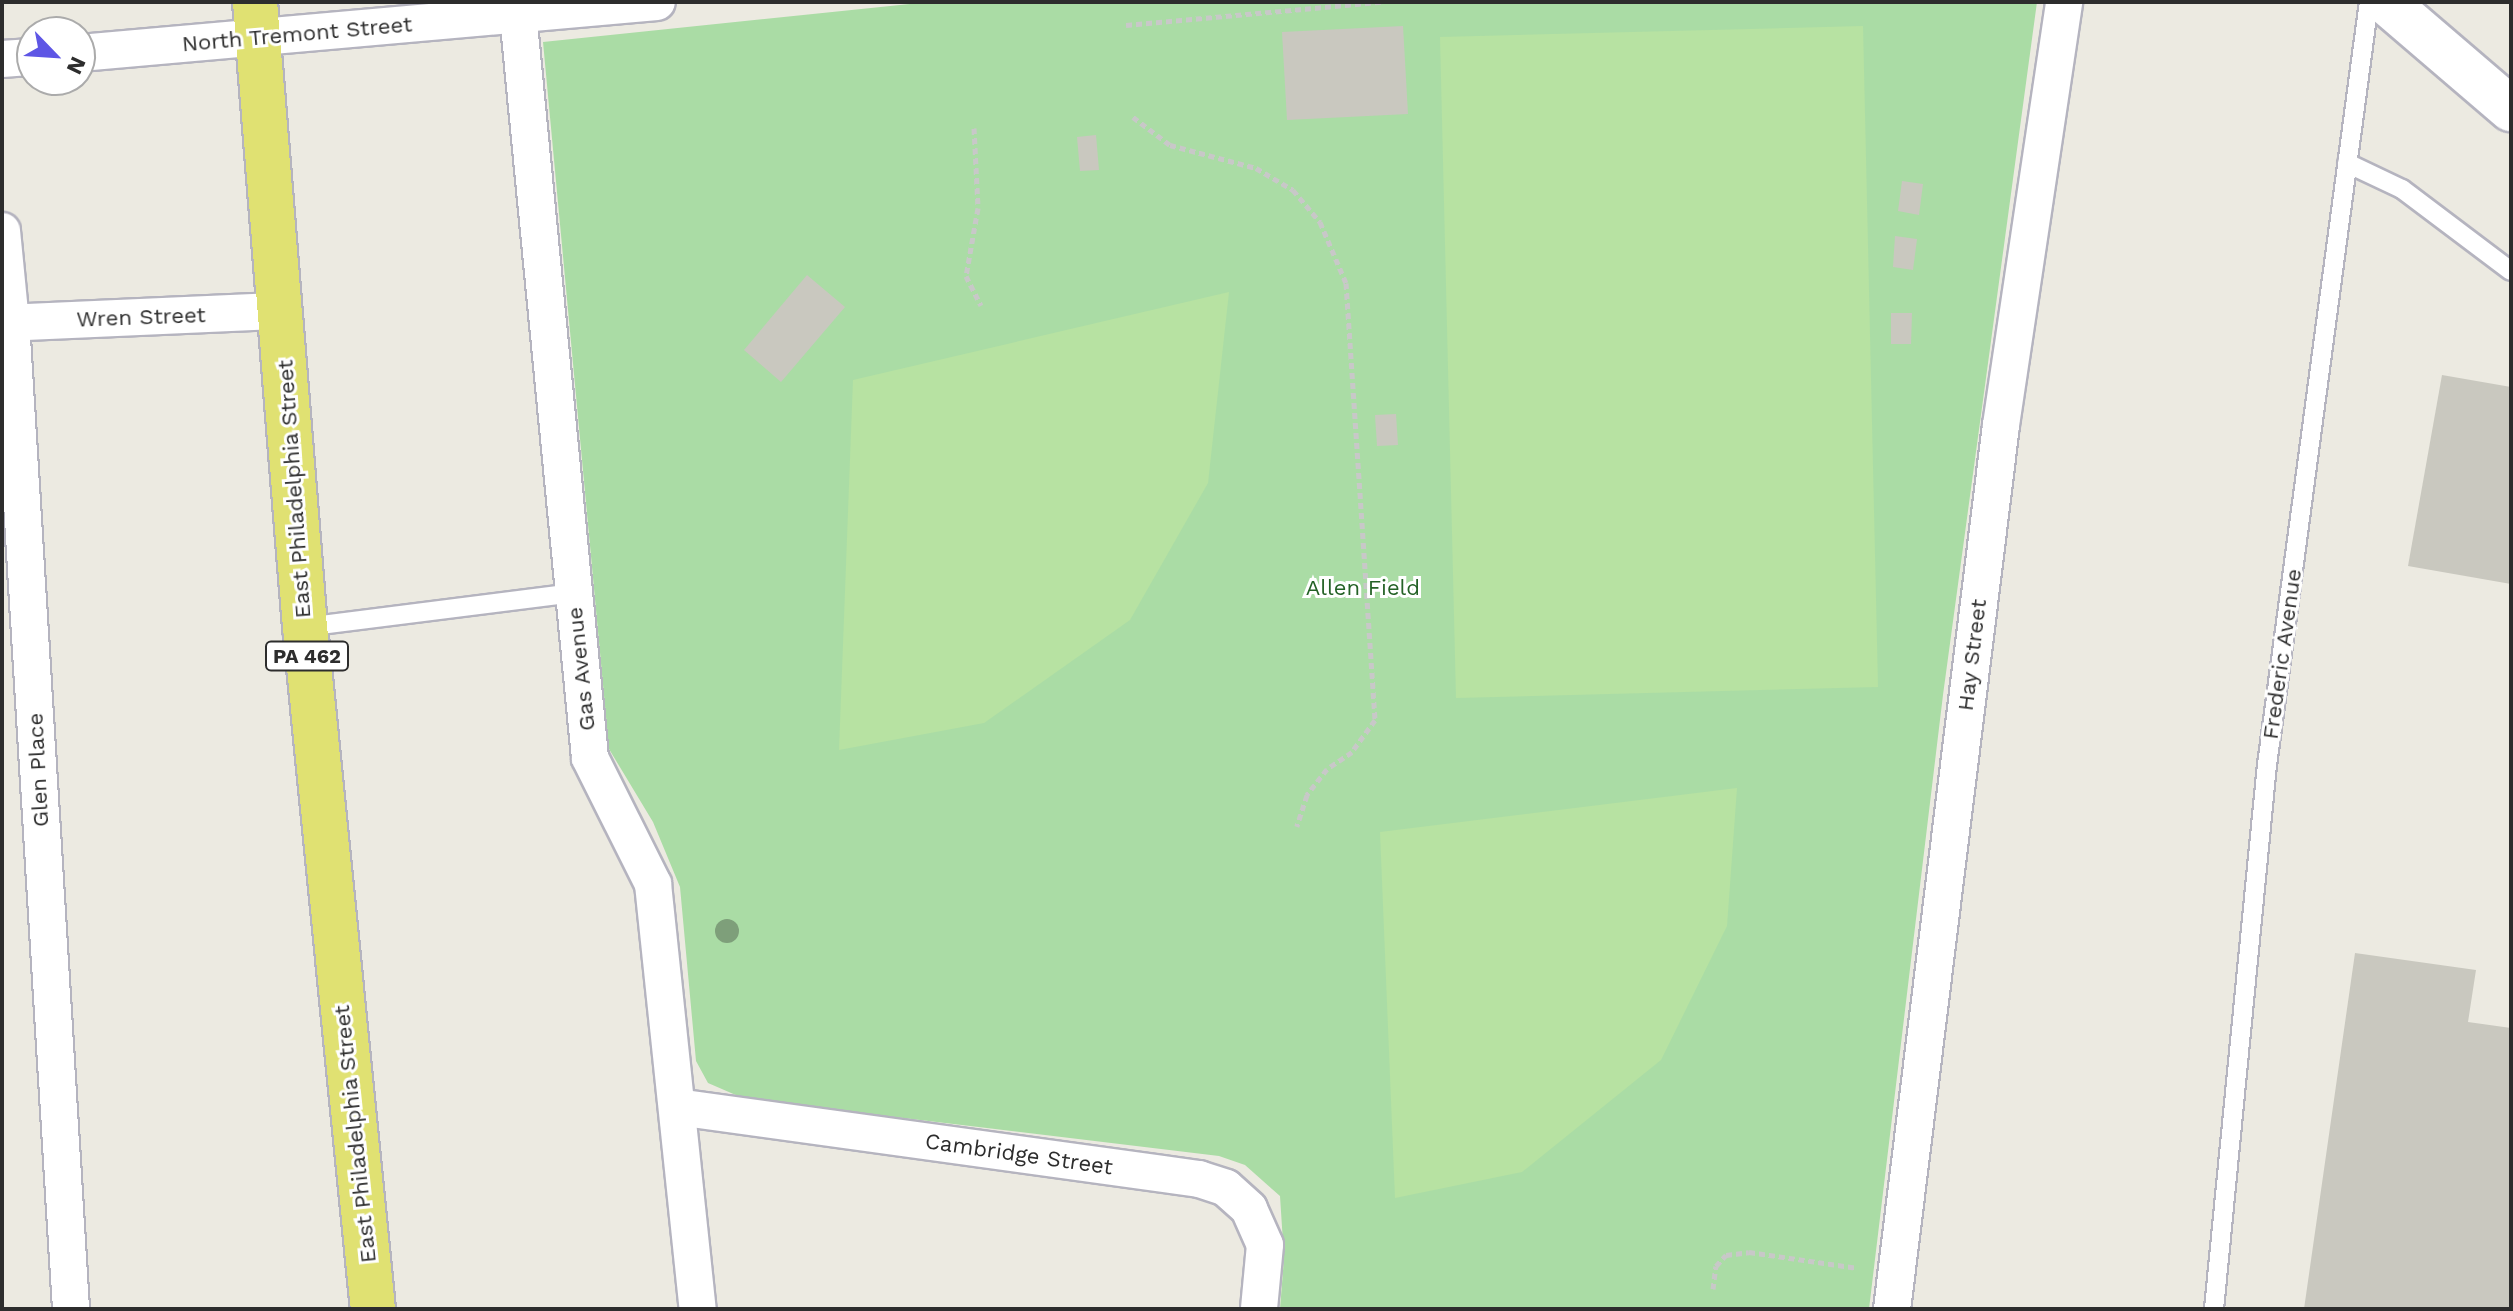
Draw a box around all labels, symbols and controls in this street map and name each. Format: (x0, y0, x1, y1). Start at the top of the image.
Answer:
street label: North Tremont Street (181, 11, 413, 57)
north arrow (16, 16, 96, 96)
text: N (62, 53, 91, 78)
street label: Wren Street (76, 302, 206, 332)
street label: East Philadelphia Street (272, 359, 316, 619)
street label: Frederic Avenue (2257, 567, 2307, 741)
park label: Allen Field (1306, 575, 1420, 601)
street label: Hay Street (1952, 597, 1992, 713)
street label: Gas Avenue (561, 605, 601, 733)
road number: PA 462 (263, 640, 351, 672)
street label: Glen Place (22, 712, 54, 828)
street label: East Philadelphia Street (328, 1004, 382, 1264)
street label: Cambridge Street (924, 1128, 1114, 1180)

